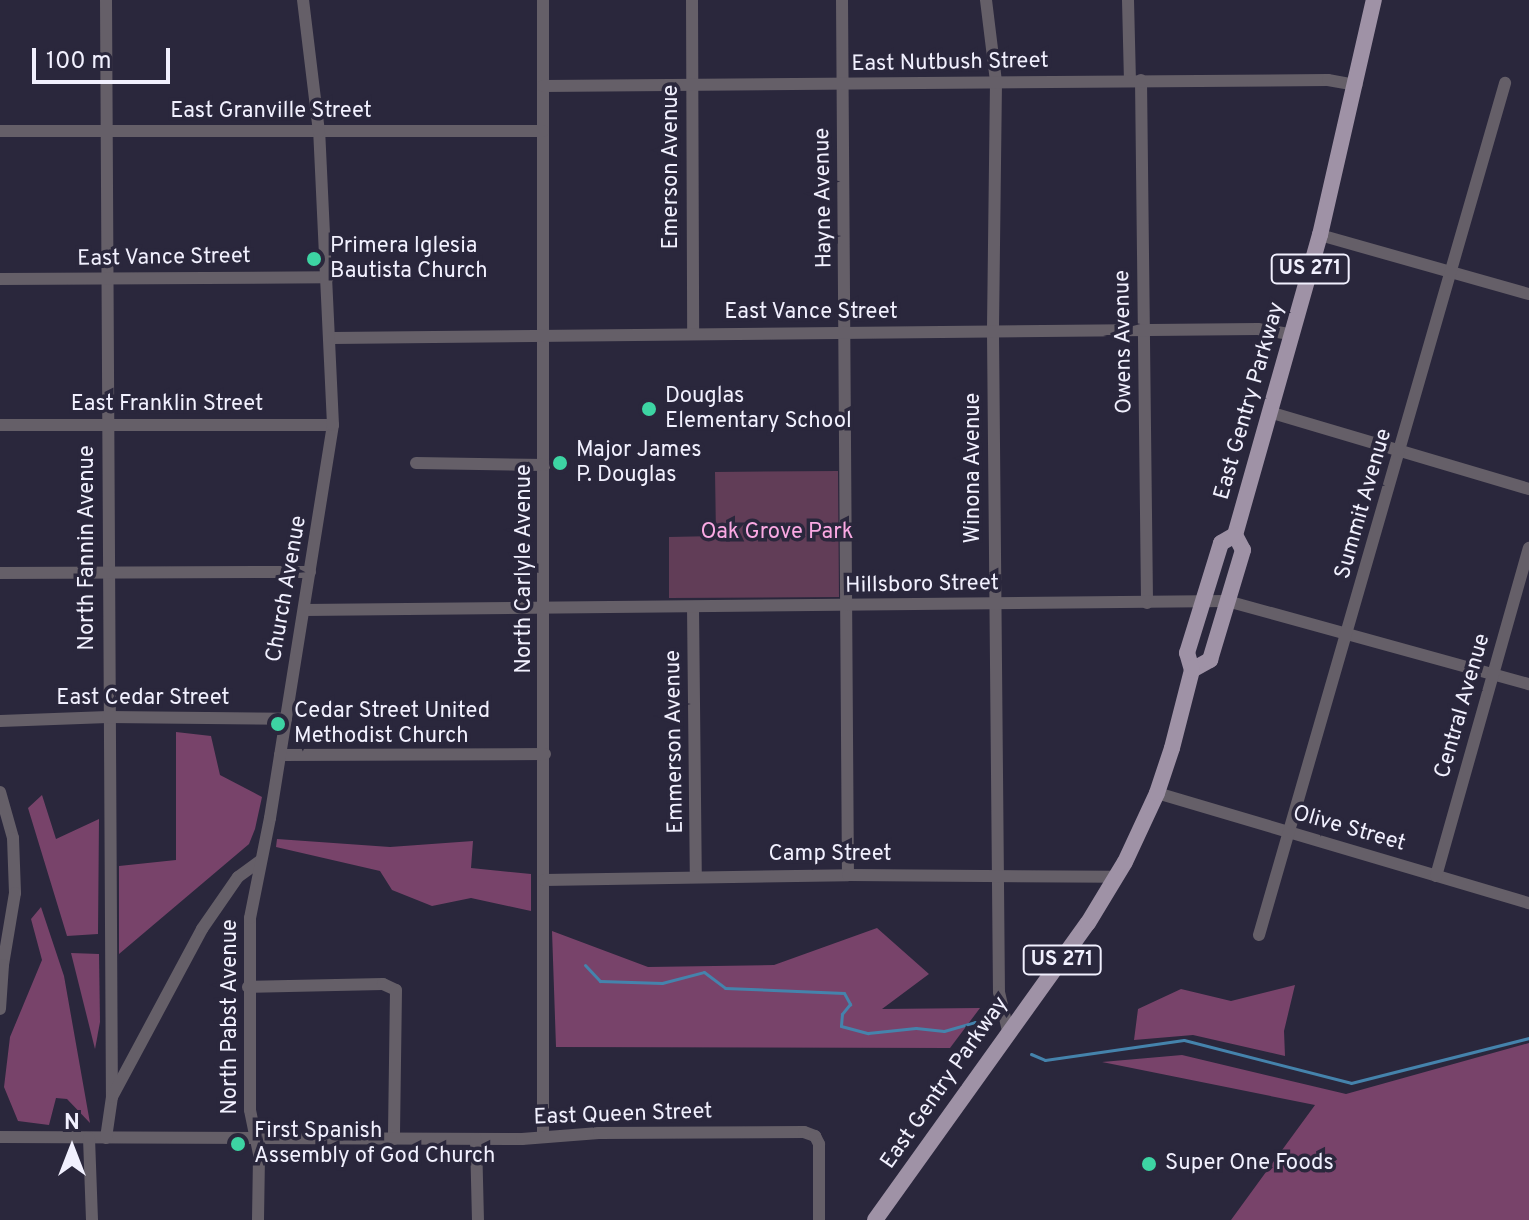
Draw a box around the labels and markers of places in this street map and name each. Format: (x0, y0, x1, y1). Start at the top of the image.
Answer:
place label: Primera Iglesia Bautista Church (330, 233, 488, 284)
marker: Primera Iglesia Bautista Church (305, 250, 323, 268)
place label: Douglas Elementary School (665, 383, 852, 434)
marker: Douglas Elementary School (640, 400, 658, 418)
place label: Major James P. Douglas (576, 437, 702, 488)
marker: Major James P. Douglas (551, 454, 569, 472)
place label: Cedar Street United Methodist Church (294, 698, 490, 750)
marker: Cedar Street United Methodist Church (269, 715, 287, 733)
place label: First Spanish Assembly of God Church (254, 1118, 495, 1170)
marker: First Spanish Assembly of God Church (229, 1135, 247, 1153)
place label: Super One Foods (1165, 1151, 1334, 1177)
marker: Super One Foods (1140, 1155, 1158, 1173)

